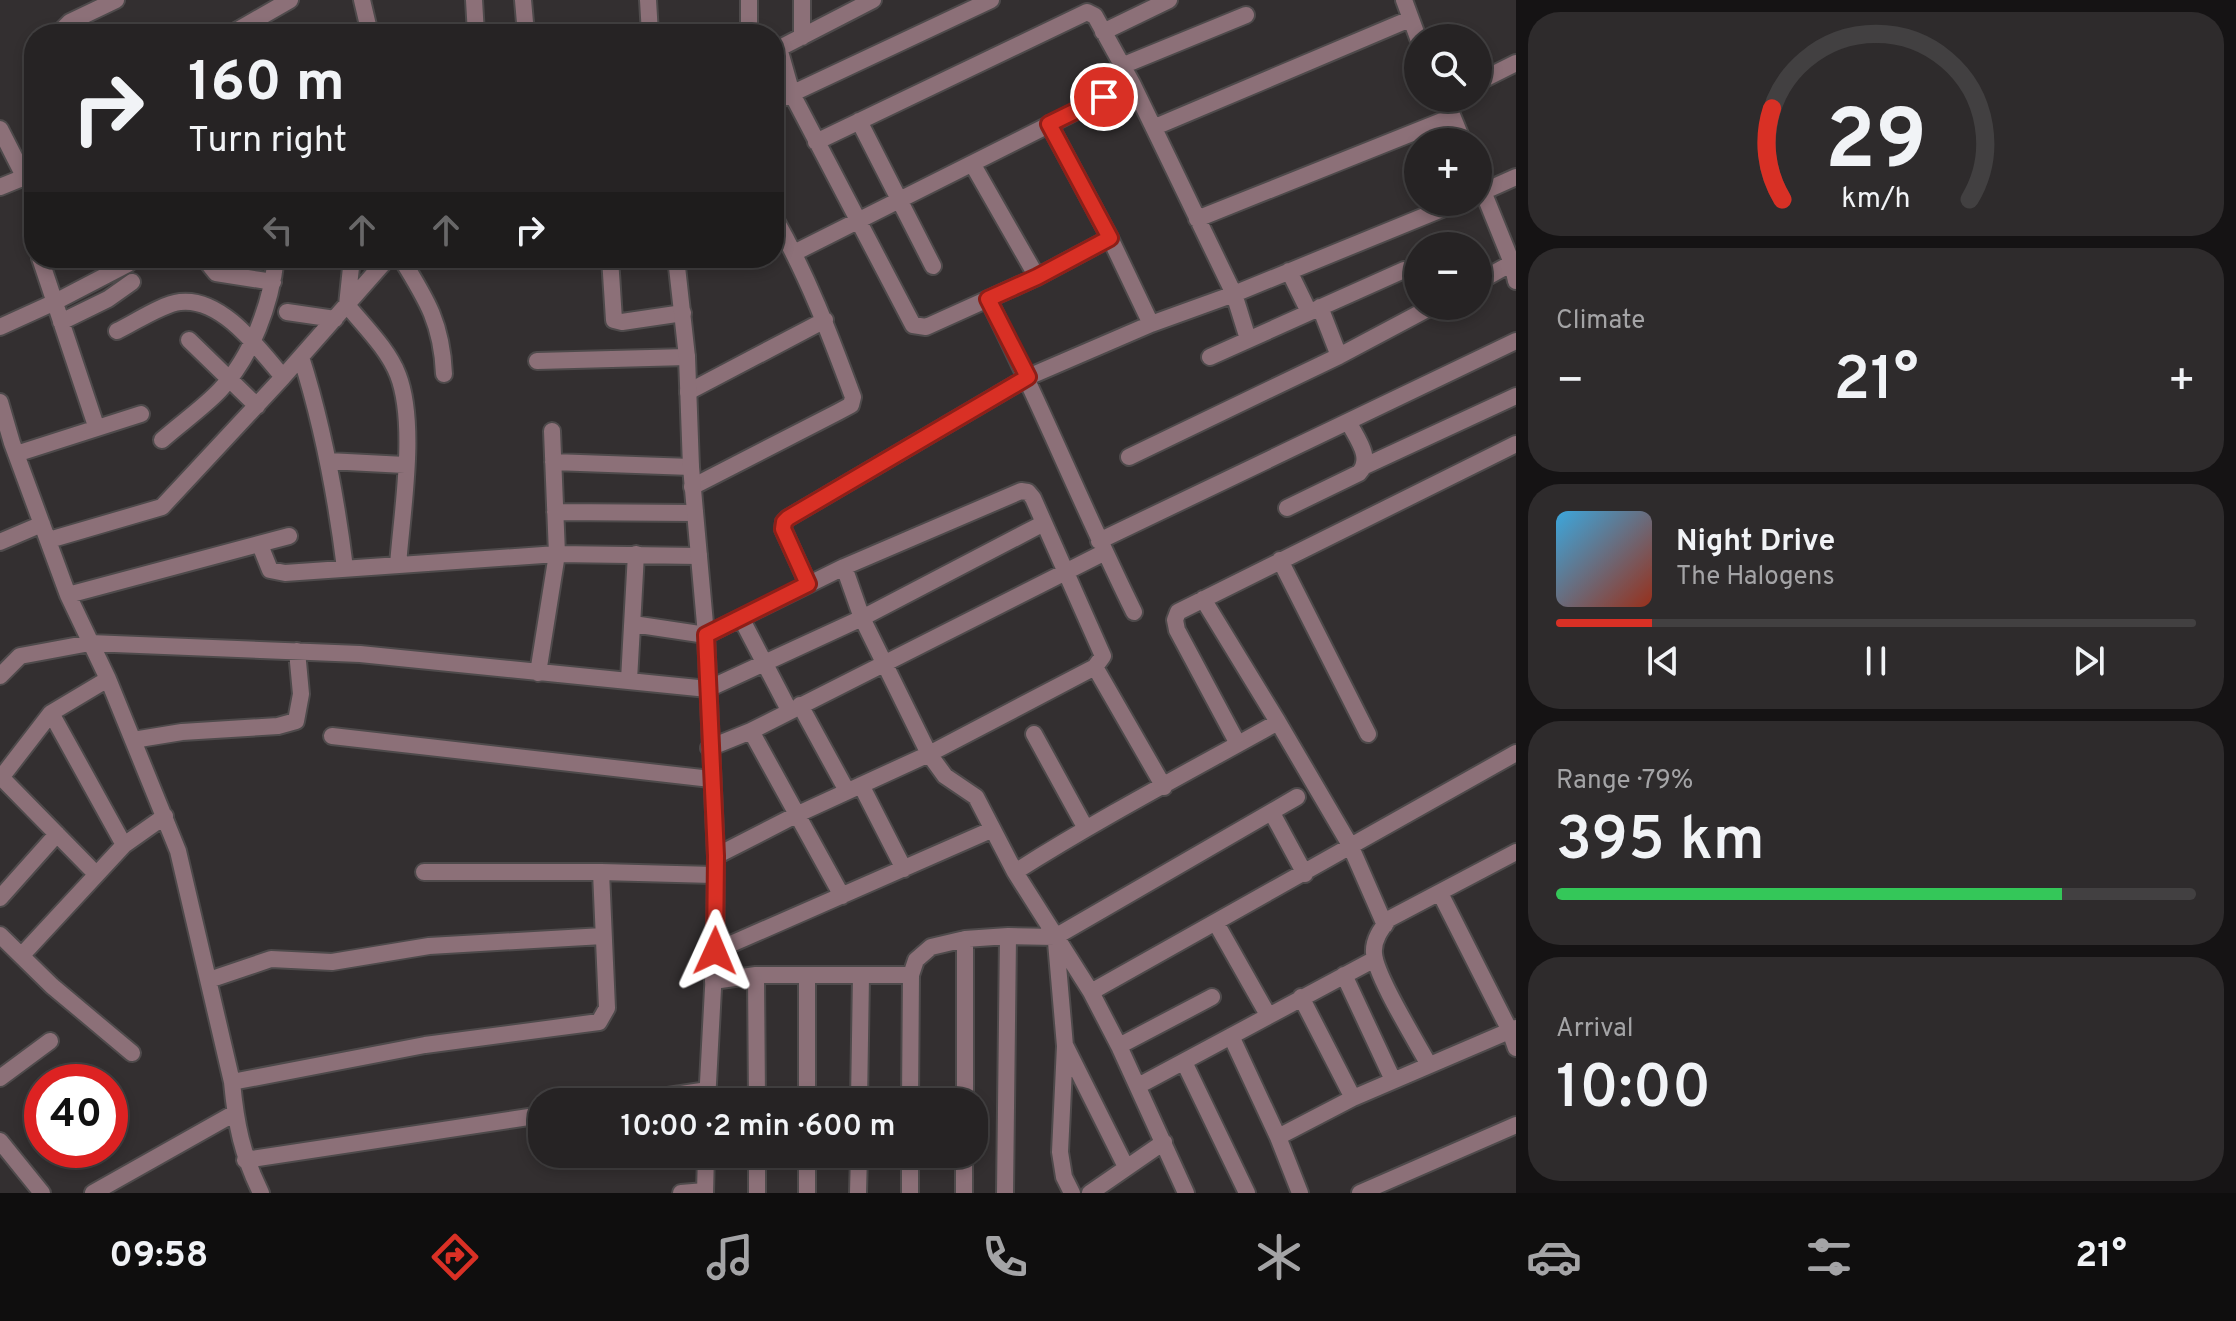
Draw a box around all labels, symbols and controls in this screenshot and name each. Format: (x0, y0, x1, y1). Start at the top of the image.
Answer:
map controls (1404, 24, 1492, 320)
button: search (1404, 24, 1492, 112)
text: 160 m (188, 50, 345, 120)
icon: right (56, 56, 160, 160)
pin (1070, 63, 1138, 131)
icon: arrive (1082, 75, 1126, 119)
text: 29 (1825, 93, 1927, 198)
text: Turn right (188, 119, 347, 165)
button: + (1404, 128, 1492, 216)
text: km/h (1841, 182, 1911, 218)
icon: left (256, 208, 300, 252)
icon: ahead (340, 208, 384, 252)
icon: ahead (424, 208, 468, 252)
icon: right (508, 208, 552, 252)
button: − (1404, 232, 1492, 320)
text: Climate (1556, 305, 1645, 338)
text: 21° (1834, 345, 1919, 421)
text: − (1556, 355, 1584, 411)
text: + (2168, 355, 2196, 411)
text: Night Drive (1676, 524, 1835, 561)
text: The Halogens (1676, 561, 1835, 594)
icon: previous (1641, 639, 1685, 683)
icon: pause (1854, 639, 1898, 683)
icon: next (2067, 639, 2111, 683)
text: Range · 79% (1556, 765, 1693, 798)
text: 395 km (1556, 805, 1765, 881)
position arrow (673, 909, 757, 993)
text: Arrival (1556, 1013, 1634, 1046)
text: 10:00 (1556, 1053, 1711, 1129)
speed limit sign: 40 (24, 1064, 128, 1168)
text: 10:00 · 2 min · 600 m (620, 1109, 896, 1146)
icon: directions (427, 1229, 483, 1285)
icon: music (702, 1229, 758, 1285)
icon: phone (977, 1229, 1033, 1285)
icon: climate (1251, 1229, 1307, 1285)
icon: car (1526, 1229, 1582, 1285)
icon: filters (1801, 1229, 1857, 1285)
text: 09:58 (109, 1234, 209, 1280)
text: 21° (2075, 1234, 2127, 1280)

